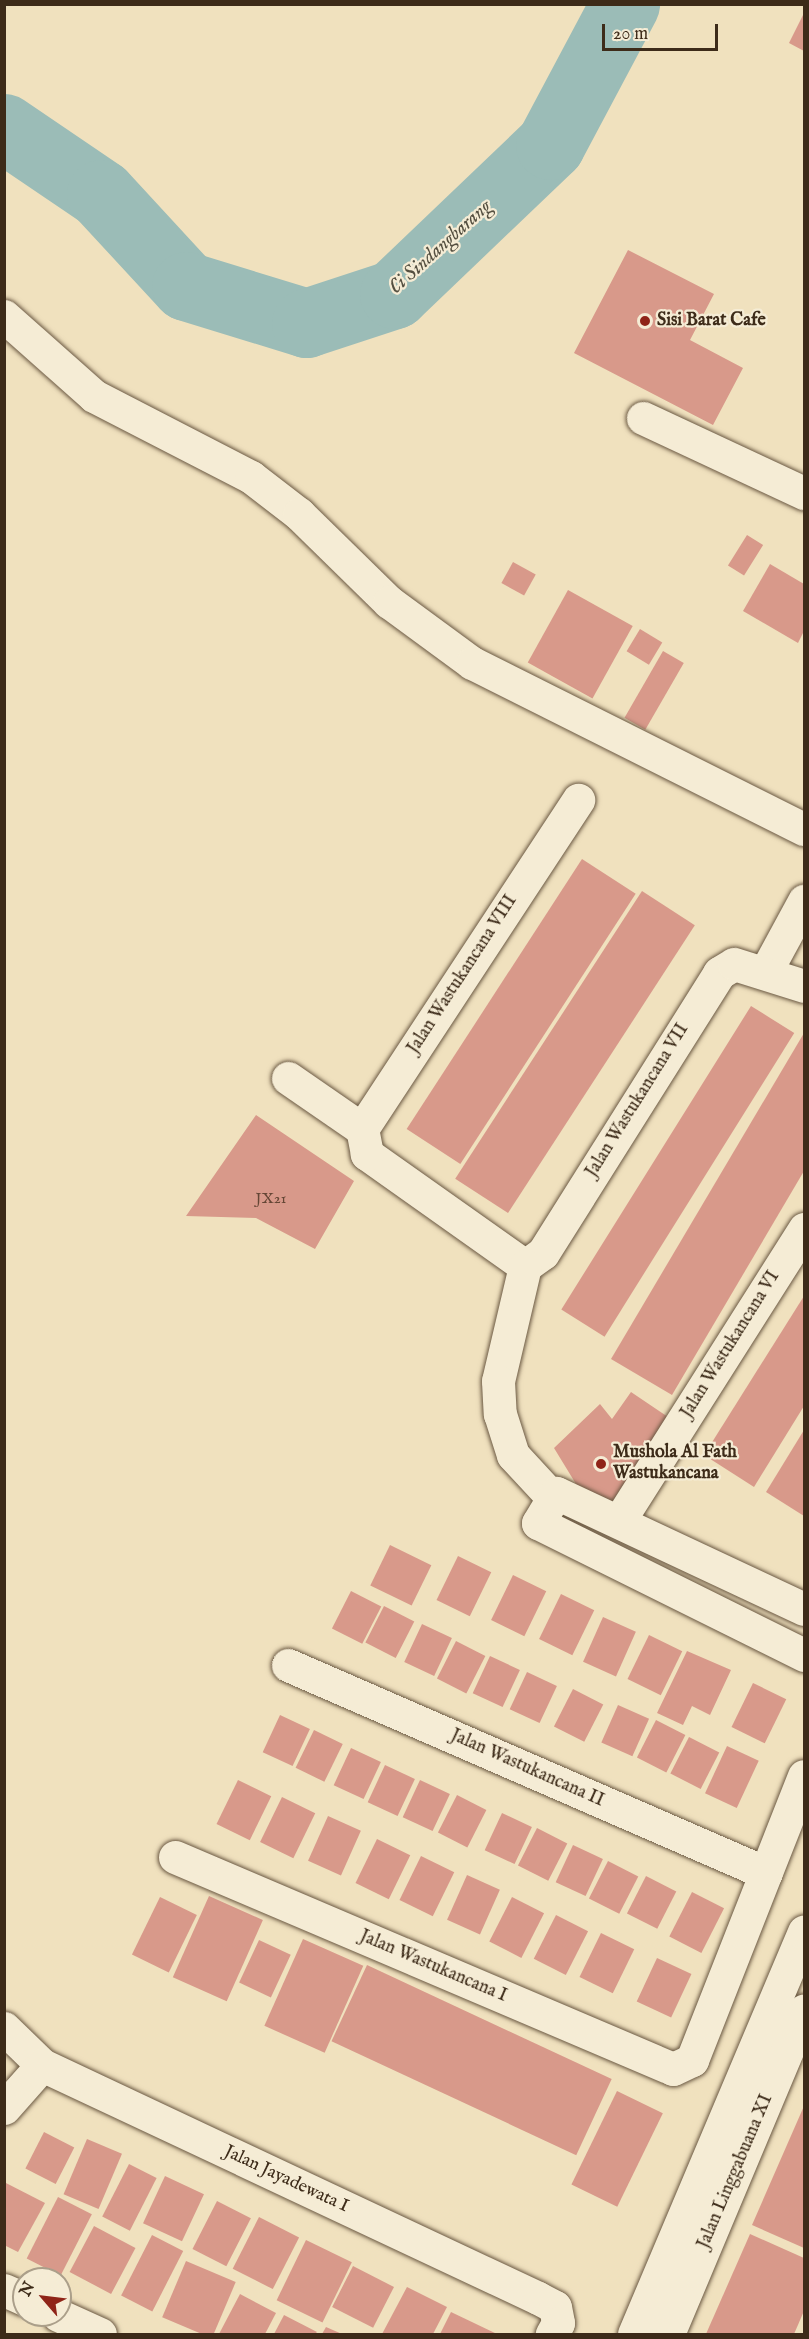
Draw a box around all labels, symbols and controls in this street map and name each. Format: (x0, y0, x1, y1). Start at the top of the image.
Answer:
scale bar (605, 12, 720, 50)
text: 20 m (613, 23, 648, 46)
water label: Ci Sindangbarang (384, 195, 496, 299)
place label: Sisi Barat Cafe (657, 310, 766, 332)
marker: Sisi Barat Cafe (638, 314, 652, 328)
street label: Jalan Wastukancana VIII (403, 891, 523, 1059)
street label: Jalan Wastukancana VII (582, 1020, 694, 1182)
house number: JX21 (256, 1190, 286, 1208)
street label: Jalan Wastukancana VI (677, 1267, 785, 1423)
place label: Mushola Al Fath Wastukancana (613, 1443, 737, 1486)
marker: Mushola Al Fath Wastukancana (594, 1457, 608, 1471)
street label: Jalan Wastukancana II (447, 1725, 607, 1813)
street label: Jalan Wastukancana I (356, 1926, 510, 2008)
street label: Jalan Linggabuana XI (694, 2092, 778, 2252)
street label: Jalan Jayadewata I (220, 2142, 352, 2218)
north arrow (12, 2267, 72, 2327)
text: N (16, 2279, 40, 2300)

